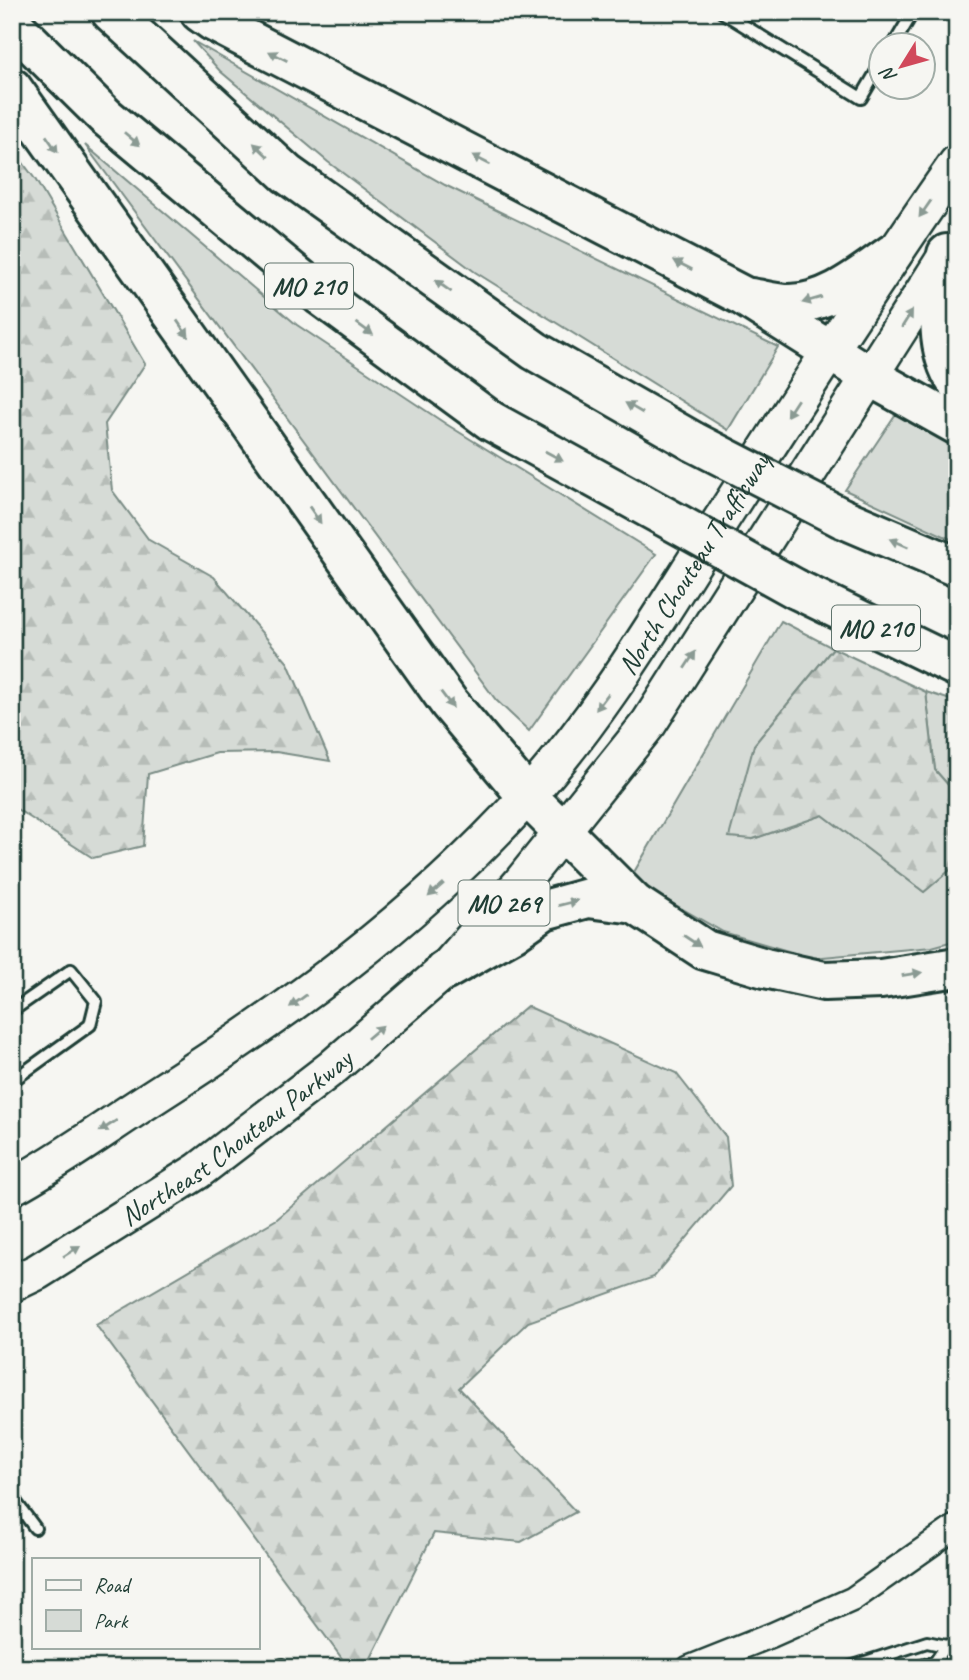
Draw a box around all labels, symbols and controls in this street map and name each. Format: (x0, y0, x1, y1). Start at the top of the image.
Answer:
north arrow (867, 32, 937, 102)
one-way arrow (268, 50, 288, 62)
text: N (874, 61, 902, 88)
one-way arrow (123, 131, 141, 147)
one-way arrow (45, 135, 59, 153)
one-way arrow (253, 142, 270, 158)
one-way arrow (470, 155, 490, 167)
one-way arrow (918, 200, 932, 218)
one-way arrow (672, 259, 692, 271)
road number: MO 210 (265, 264, 353, 308)
one-way arrow (434, 279, 452, 293)
one-way arrow (802, 295, 823, 305)
one-way arrow (900, 309, 913, 328)
one-way arrow (176, 320, 190, 338)
one-way arrow (356, 322, 374, 336)
one-way arrow (786, 398, 799, 418)
one-way arrow (625, 402, 644, 414)
street label: North Chouteau Trafficway (610, 443, 780, 681)
one-way arrow (544, 450, 563, 462)
one-way arrow (308, 506, 322, 524)
one-way arrow (889, 537, 910, 548)
road number: MO 210 (832, 606, 920, 650)
one-way arrow (683, 651, 696, 670)
one-way arrow (440, 691, 454, 709)
one-way arrow (595, 692, 610, 710)
road number: MO 269 (458, 880, 550, 926)
one-way arrow (427, 882, 444, 897)
one-way arrow (558, 898, 579, 908)
one-way arrow (683, 934, 701, 948)
one-way arrow (901, 968, 923, 979)
one-way arrow (289, 994, 307, 1008)
one-way arrow (366, 1024, 384, 1040)
street label: Northeast Chouteau Parkway (114, 1040, 361, 1234)
one-way arrow (99, 1119, 118, 1132)
one-way arrow (62, 1244, 81, 1257)
legend (32, 1558, 259, 1648)
text: Road (94, 1572, 133, 1598)
text: Park (94, 1608, 129, 1634)

